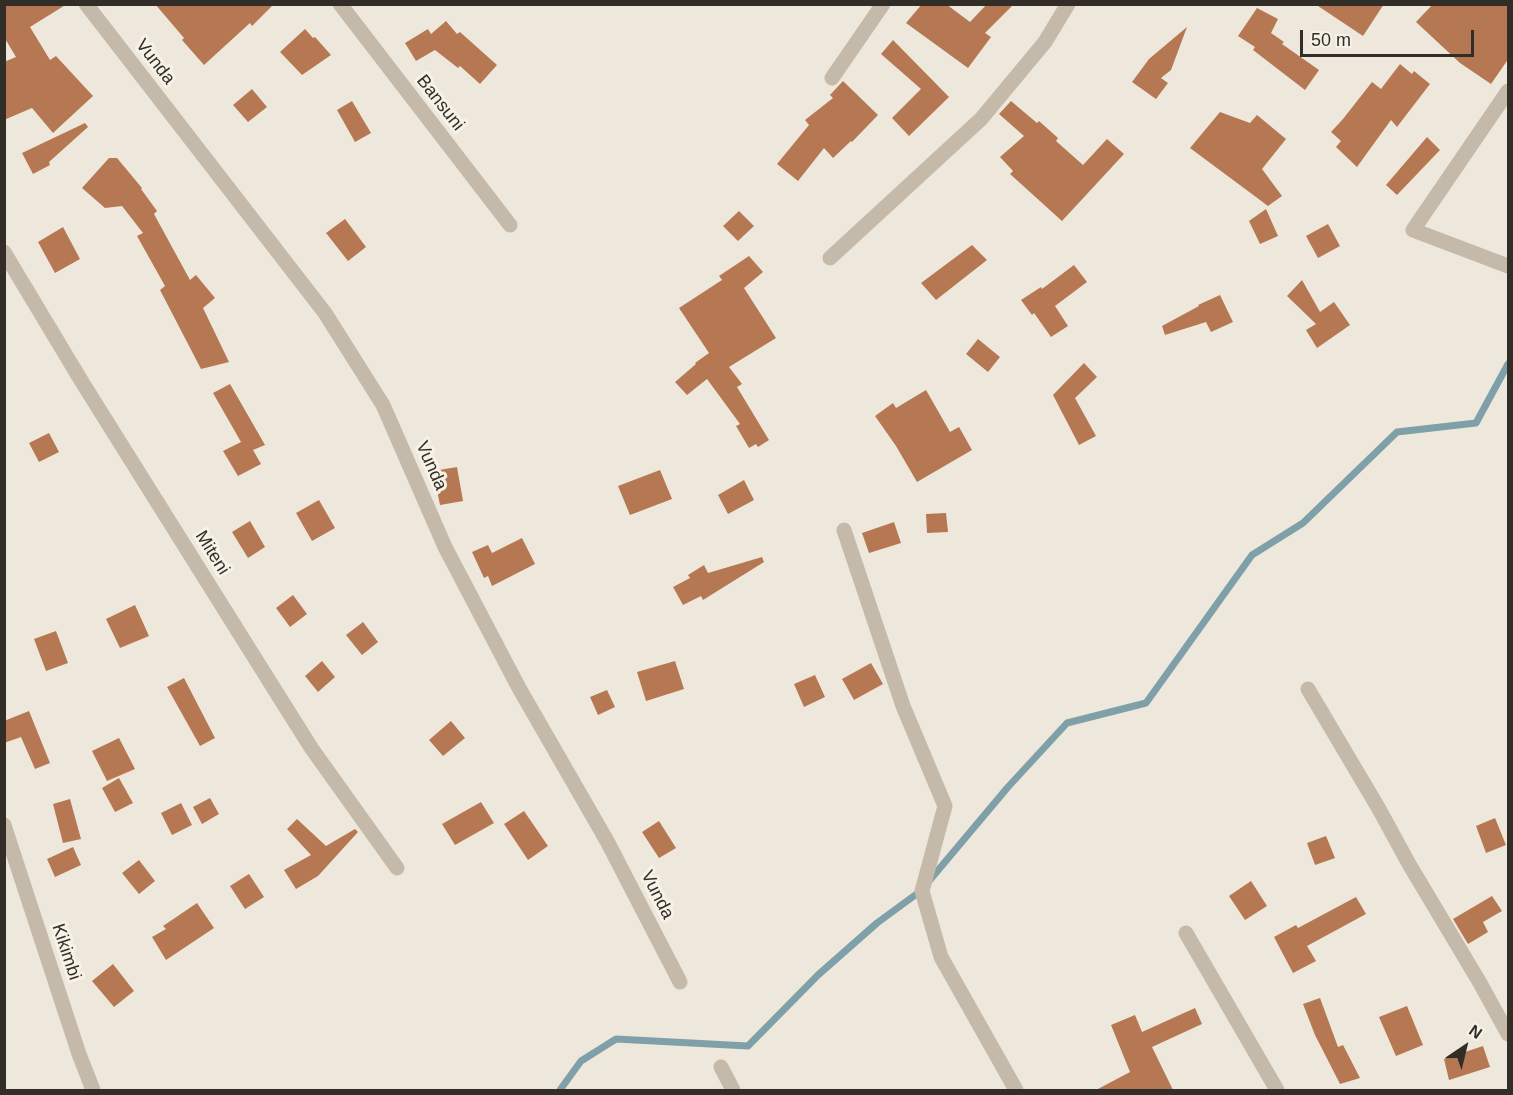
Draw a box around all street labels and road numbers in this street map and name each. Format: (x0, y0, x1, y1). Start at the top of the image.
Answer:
street label: Vunda (131, 35, 179, 89)
street label: Bansuni (411, 71, 469, 135)
street label: Vunda (411, 438, 451, 494)
street label: Miteni (190, 527, 234, 579)
street label: Vunda (636, 867, 678, 923)
street label: Kikimbi (47, 921, 85, 983)

